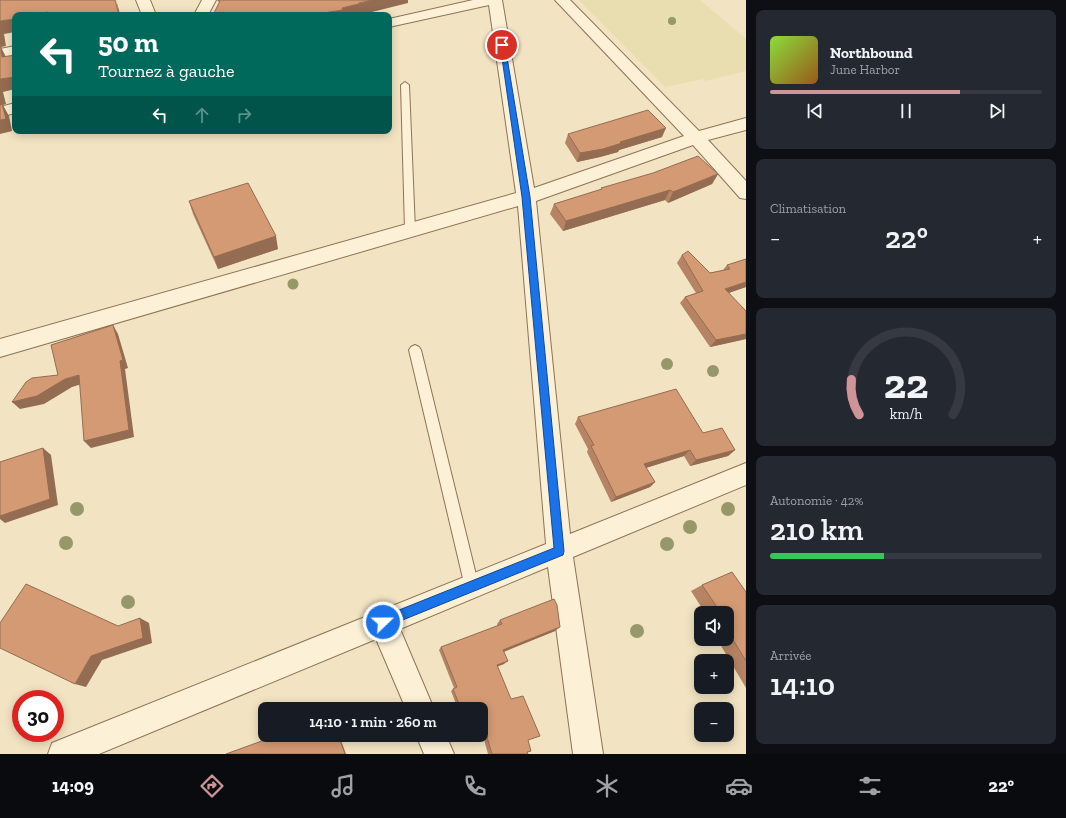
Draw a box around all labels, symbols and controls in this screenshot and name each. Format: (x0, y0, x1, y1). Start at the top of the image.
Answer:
text: 50 m (98, 26, 159, 59)
icon: left (32, 28, 84, 80)
pin (485, 28, 519, 62)
icon: arrive (491, 34, 513, 56)
text: Northbound (830, 44, 913, 62)
text: Tournez à gauche (98, 60, 234, 82)
text: June Harbor (830, 62, 900, 77)
icon: previous (804, 100, 826, 122)
icon: pause (895, 100, 917, 122)
icon: next (986, 100, 1008, 122)
icon: left (149, 104, 171, 126)
icon: ahead (191, 104, 213, 126)
icon: right (233, 104, 255, 126)
text: Climatisation (770, 201, 846, 216)
text: 22° (885, 220, 928, 256)
text: − (770, 225, 780, 252)
text: + (1033, 225, 1042, 252)
text: 22 (884, 359, 928, 409)
text: km/h (890, 406, 922, 423)
text: Autonomie · 42% (770, 493, 863, 508)
text: 210 km (770, 512, 863, 548)
position arrow (362, 601, 404, 643)
map controls (694, 606, 734, 742)
button: sound (694, 606, 734, 646)
text: Arrivée (770, 648, 811, 663)
button: + (694, 654, 734, 694)
text: 14:10 (770, 667, 835, 703)
speed limit sign: 30 (12, 690, 64, 742)
button: − (694, 702, 734, 742)
text: 14:10 · 1 min · 260 m (309, 713, 437, 731)
icon: directions (198, 772, 226, 800)
icon: music (329, 772, 357, 800)
icon: phone (461, 772, 489, 800)
icon: climate (593, 772, 621, 800)
icon: car (725, 772, 753, 800)
icon: filters (856, 772, 884, 800)
text: 14:09 (52, 775, 94, 797)
text: 22° (988, 775, 1014, 797)

